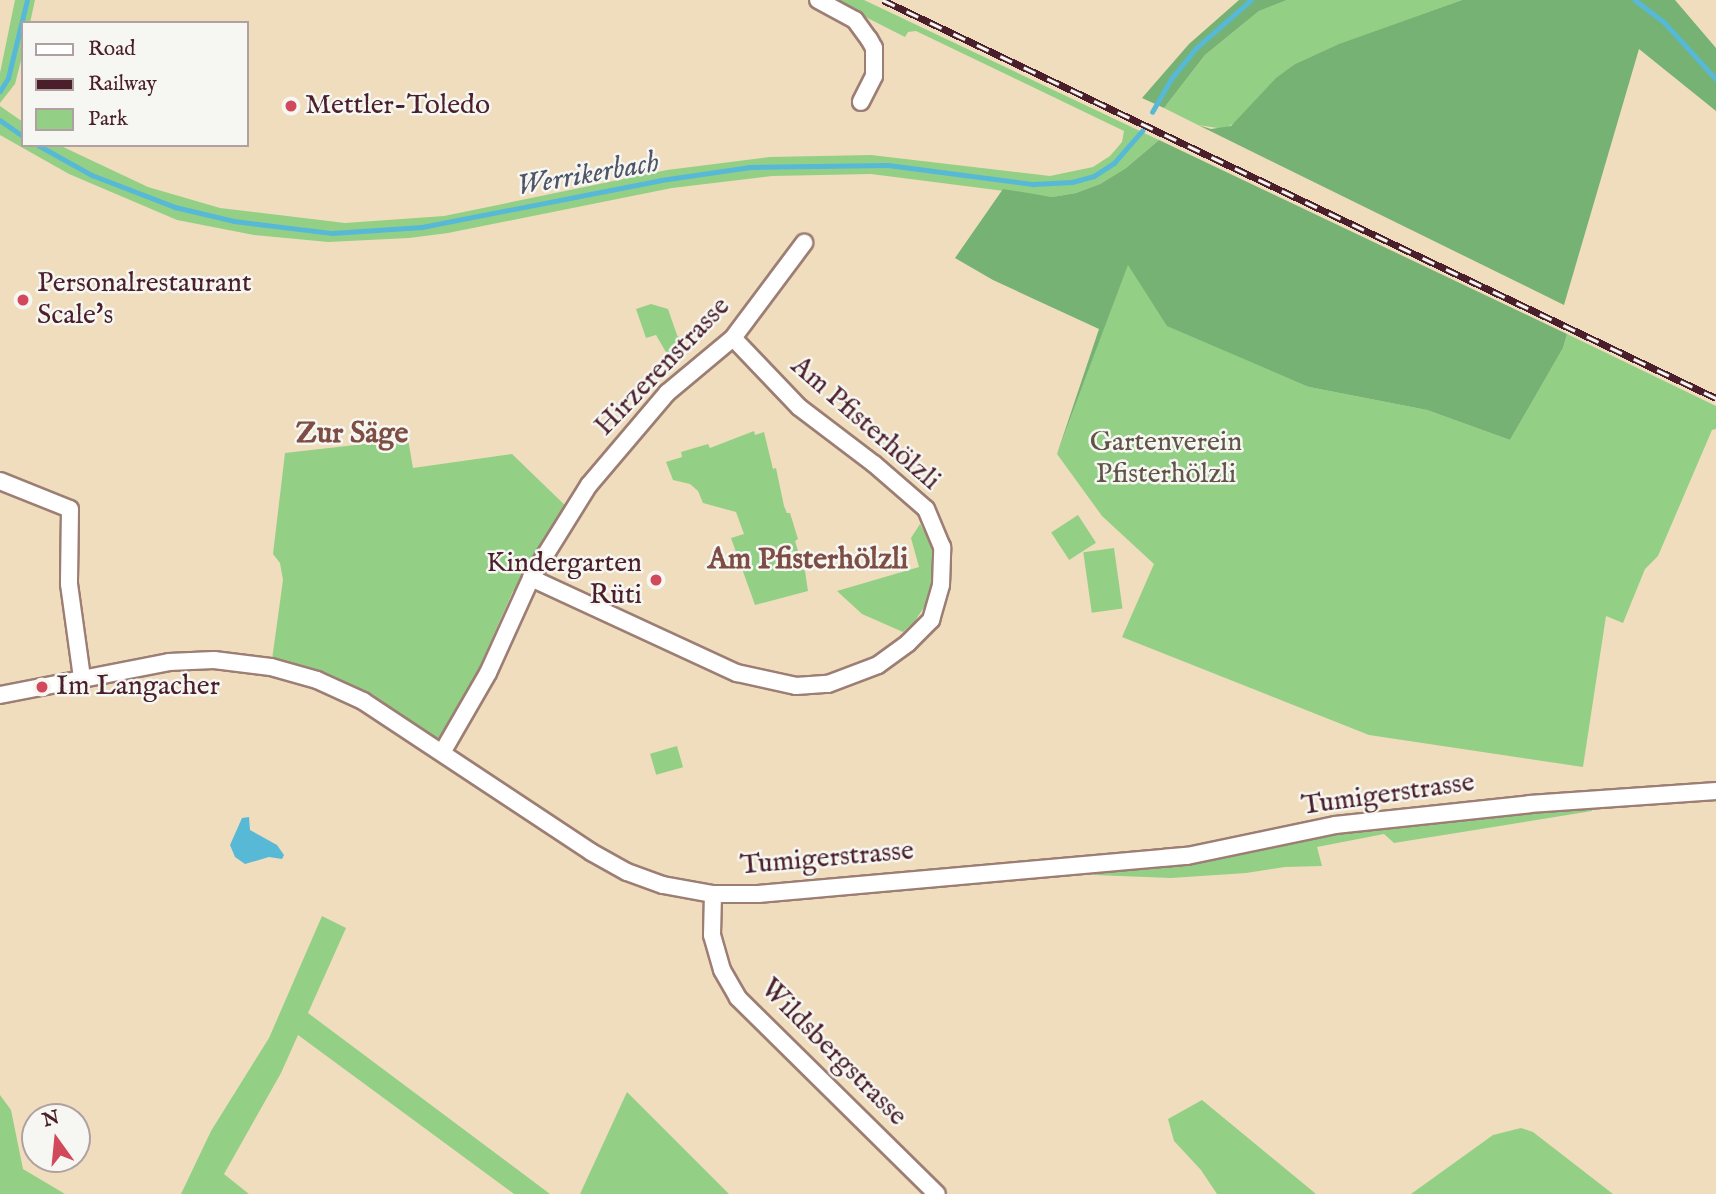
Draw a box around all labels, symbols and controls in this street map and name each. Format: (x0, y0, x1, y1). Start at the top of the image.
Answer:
legend (21, 21, 248, 147)
text: Road (88, 36, 135, 63)
text: Railway (88, 71, 157, 98)
place label: Mettler-Toledo (305, 89, 490, 123)
marker: Mettler-Toledo (283, 98, 299, 114)
text: Park (88, 106, 128, 133)
water label: Werrikerbach (514, 145, 662, 205)
place label: Personalrestaurant Scale's (37, 267, 252, 333)
street label: Hirzerenstrasse (588, 291, 738, 443)
marker: Personalrestaurant Scale's (15, 292, 31, 308)
street label: Am Pfisterhölzli (783, 350, 947, 498)
district label: Zur Säge (296, 416, 408, 452)
park label: Gartenverein Pfisterhölzli (1090, 426, 1242, 492)
district label: Am Pfisterhölzli (708, 542, 908, 578)
place label: Kindergarten Rüti (486, 547, 642, 613)
marker: Kindergarten Rüti (648, 572, 664, 588)
place label: Im Langacher (56, 670, 220, 704)
marker: Im Langacher (34, 679, 50, 695)
street label: Tumigerstrasse (1299, 766, 1477, 824)
street label: Tumigerstrasse (739, 835, 915, 883)
street label: Wildsbergstrasse (752, 972, 914, 1134)
north arrow (21, 1103, 91, 1173)
text: N (40, 1106, 62, 1133)

